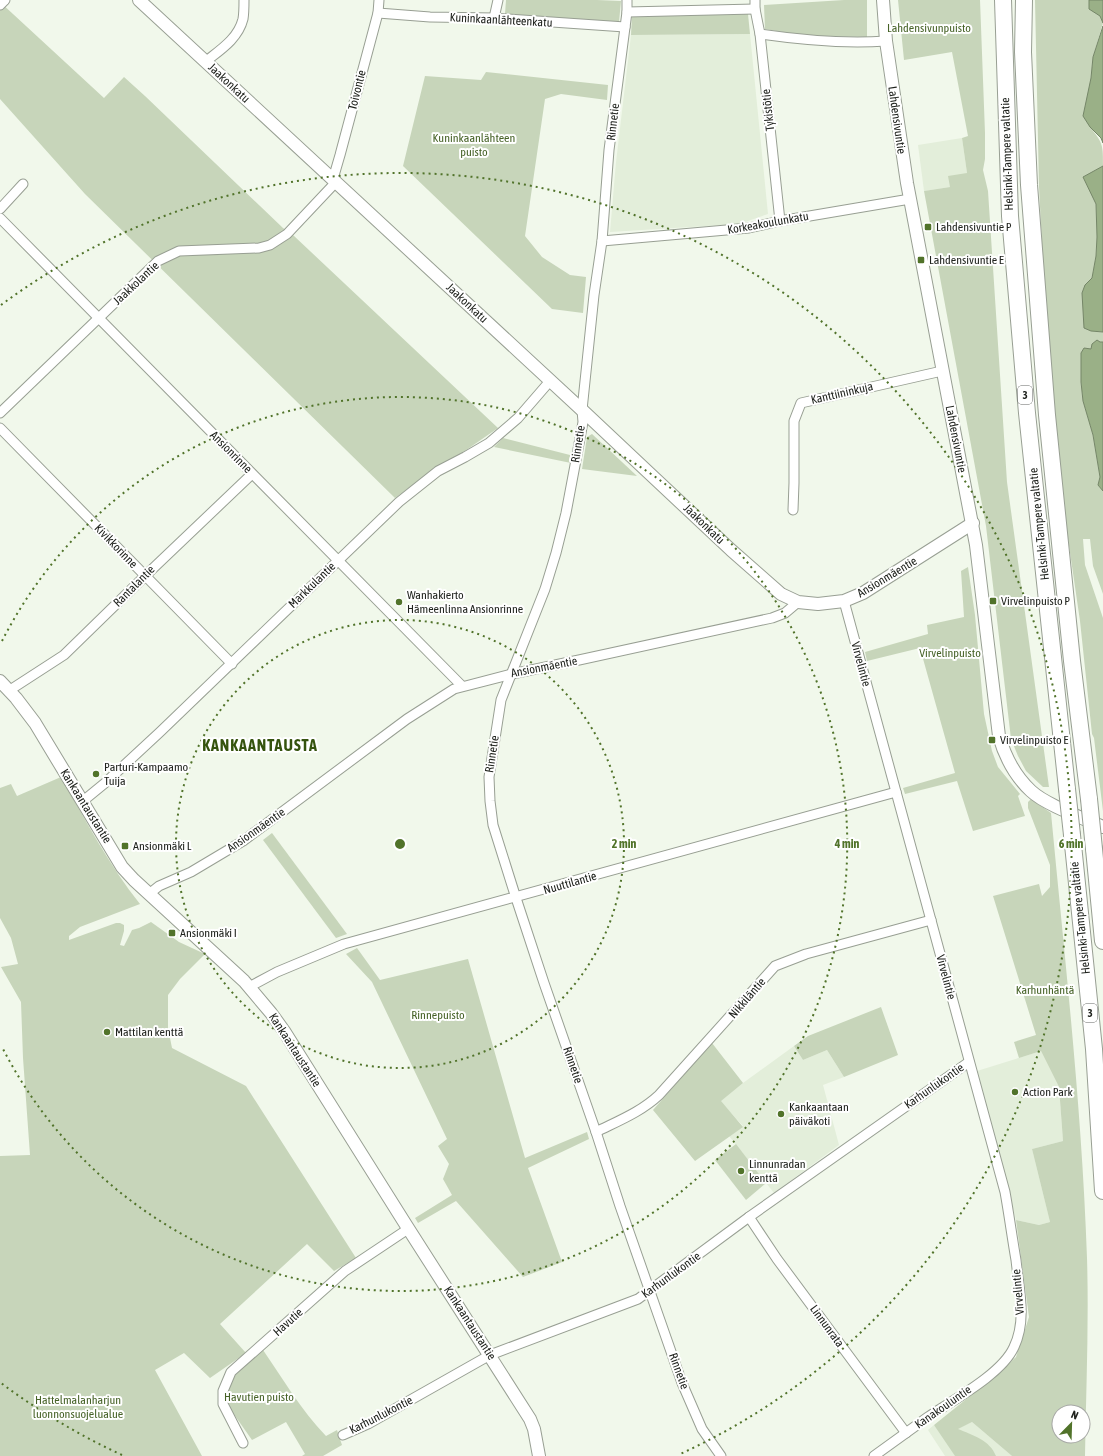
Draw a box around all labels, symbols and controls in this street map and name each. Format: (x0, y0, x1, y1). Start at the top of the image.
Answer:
street label: Kuninkaanlähteenkatu (449, 10, 553, 30)
park label: Lahdensivunpuisto (887, 21, 971, 35)
street label: Jaakonkatu (205, 60, 253, 106)
street label: Toivontie (345, 68, 369, 112)
street label: Lahdensivuntie (885, 85, 909, 155)
street label: Tykistötie (759, 88, 777, 132)
street label: Helsinki-Tampere valtatie (998, 97, 1016, 211)
street label: Rinnetie (604, 103, 622, 141)
park label: Kuninkaanlähteen puisto (433, 131, 515, 159)
street label: Korkeakoulunkatu (726, 209, 810, 237)
place label: Lahdensivuntie P (936, 220, 1012, 234)
marker: Lahdensivuntie P (923, 222, 933, 232)
place label: Lahdensivuntie E (929, 253, 1004, 267)
marker: Lahdensivuntie E (916, 255, 926, 265)
street label: Jaakkolantie (110, 258, 162, 308)
street label: Jaakonkatu (443, 280, 491, 326)
street label: Kanttiininkuja (810, 379, 874, 407)
road number: 3 (1018, 386, 1032, 404)
street label: Lahdensivuntie (943, 404, 969, 474)
street label: Rinnetie (568, 424, 588, 464)
street label: Ansionrinne (207, 428, 255, 476)
street label: Helsinki-Tampere valtatie (1026, 467, 1052, 581)
street label: Jaakonkatu (681, 501, 728, 547)
street label: Kivikkorinne (92, 521, 140, 571)
street label: Ansionmäentie (855, 554, 919, 600)
street label: Markkulantie (286, 559, 338, 611)
street label: Rantalantie (110, 562, 158, 610)
place label: Wanhakierto Hämeenlinna Ansionrinne (407, 588, 523, 616)
place label: Virvelinpuisto P (1001, 594, 1070, 608)
marker: Virvelinpuisto P (988, 596, 998, 606)
marker: Wanhakierto Hämeenlinna Ansionrinne (394, 597, 404, 607)
street label: Virvelintie (848, 640, 874, 688)
park label: Virvelinpuisto (919, 646, 981, 660)
street label: Ansionmäentie (510, 654, 578, 680)
place label: Virvelinpuisto E (1000, 733, 1068, 747)
street label: Rinnetie (482, 734, 502, 774)
marker: Virvelinpuisto E (987, 735, 997, 745)
district label: KANKAANTAUSTA (202, 736, 318, 754)
place label: Parturi-Kampaamo Tuija (104, 760, 189, 788)
street label: Kankaantaustantie (58, 766, 114, 846)
marker: Parturi-Kampaamo Tuija (91, 769, 101, 779)
street label: Ansionmäentie (224, 805, 288, 855)
centre of rings (393, 837, 407, 851)
text: 2 min (612, 837, 636, 851)
text: 4 min (834, 837, 859, 851)
text: 6 min (1059, 837, 1083, 851)
place label: Ansionmäki L (133, 839, 192, 853)
marker: Ansionmäki L (120, 841, 130, 851)
street label: Helsinki-Tampere valtatie (1067, 861, 1093, 975)
street label: Nuuttilantie (542, 869, 598, 897)
place label: Ansionmäki I (180, 926, 237, 940)
marker: Ansionmäki I (167, 928, 177, 938)
street label: Virvelintie (933, 953, 959, 1001)
street label: Nikkiläntie (726, 975, 768, 1021)
park label: Karhunhäntä (1016, 983, 1074, 997)
road number: 3 (1083, 1004, 1097, 1022)
park label: Rinnepuisto (411, 1008, 465, 1022)
street label: Kankaantaustantie (266, 1011, 324, 1089)
place label: Mattilan kenttä (115, 1025, 183, 1039)
marker: Mattilan kenttä (102, 1027, 112, 1037)
street label: Rinnetie (560, 1045, 586, 1085)
street label: Karhunlukontie (902, 1060, 966, 1112)
place label: Action Park (1023, 1085, 1073, 1099)
marker: Action Park (1010, 1087, 1020, 1097)
place label: Kankaantaan päiväkoti (789, 1100, 849, 1128)
marker: Kankaantaan päiväkoti (776, 1109, 786, 1119)
place label: Linnunradan kenttä (749, 1157, 806, 1185)
marker: Linnunradan kenttä (736, 1166, 746, 1176)
street label: Karhunlukontie (639, 1249, 703, 1301)
street label: Virvelintie (1009, 1269, 1027, 1315)
street label: Kankaantaustantie (441, 1284, 499, 1362)
street label: Linnunrata (807, 1302, 847, 1350)
street label: Havutie (270, 1305, 306, 1339)
street label: Rinnetie (666, 1351, 692, 1391)
street label: Kanakouluntie (912, 1382, 974, 1432)
park label: Havutien puisto (224, 1390, 294, 1404)
park label: Hattelmalanharjun luonnonsuojelualue (33, 1393, 123, 1421)
street label: Karhunlukontie (347, 1393, 415, 1437)
north arrow (1051, 1404, 1091, 1444)
text: N (1070, 1408, 1080, 1422)

